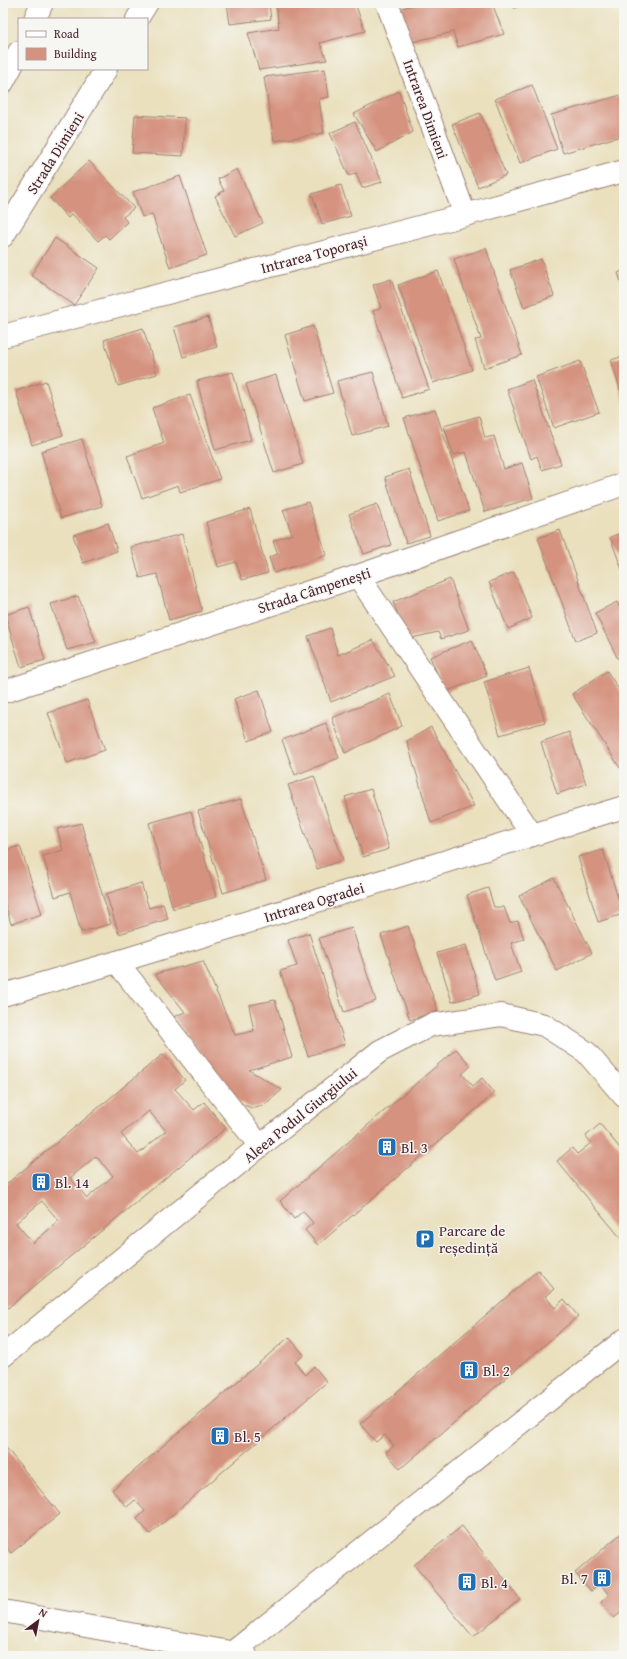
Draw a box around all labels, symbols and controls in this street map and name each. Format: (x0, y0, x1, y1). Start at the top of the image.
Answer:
legend (18, 18, 148, 70)
text: Road (54, 25, 80, 42)
text: Building (54, 45, 97, 62)
street label: Intrarea Dimieni (398, 56, 454, 162)
street label: Strada Dimieni (21, 108, 89, 198)
street label: Intrarea Toporași (258, 230, 370, 278)
street label: Strada Câmpenești (255, 562, 373, 618)
street label: Intrarea Ogradei (261, 877, 367, 927)
street label: Aleea Podul Giurgiului (239, 1063, 361, 1167)
building icon: Bl. 3 (376, 1136, 398, 1158)
place label: Bl. 3 (401, 1137, 428, 1158)
building icon: Bl. 14 (30, 1171, 52, 1193)
place label: Bl. 14 (55, 1172, 89, 1193)
place label: Parcare de reședință (439, 1220, 505, 1258)
parking icon: Parcare de reședință (414, 1228, 436, 1250)
building icon: Bl. 2 (458, 1359, 480, 1381)
place label: Bl. 2 (483, 1360, 510, 1381)
building icon: Bl. 5 (209, 1425, 231, 1447)
place label: Bl. 5 (234, 1426, 261, 1447)
building icon: Bl. 7 (591, 1567, 613, 1589)
place label: Bl. 7 (561, 1568, 588, 1589)
building icon: Bl. 4 (456, 1571, 478, 1593)
place label: Bl. 4 (481, 1572, 508, 1593)
north arrow (18, 1601, 58, 1641)
text: N (36, 1604, 51, 1622)

